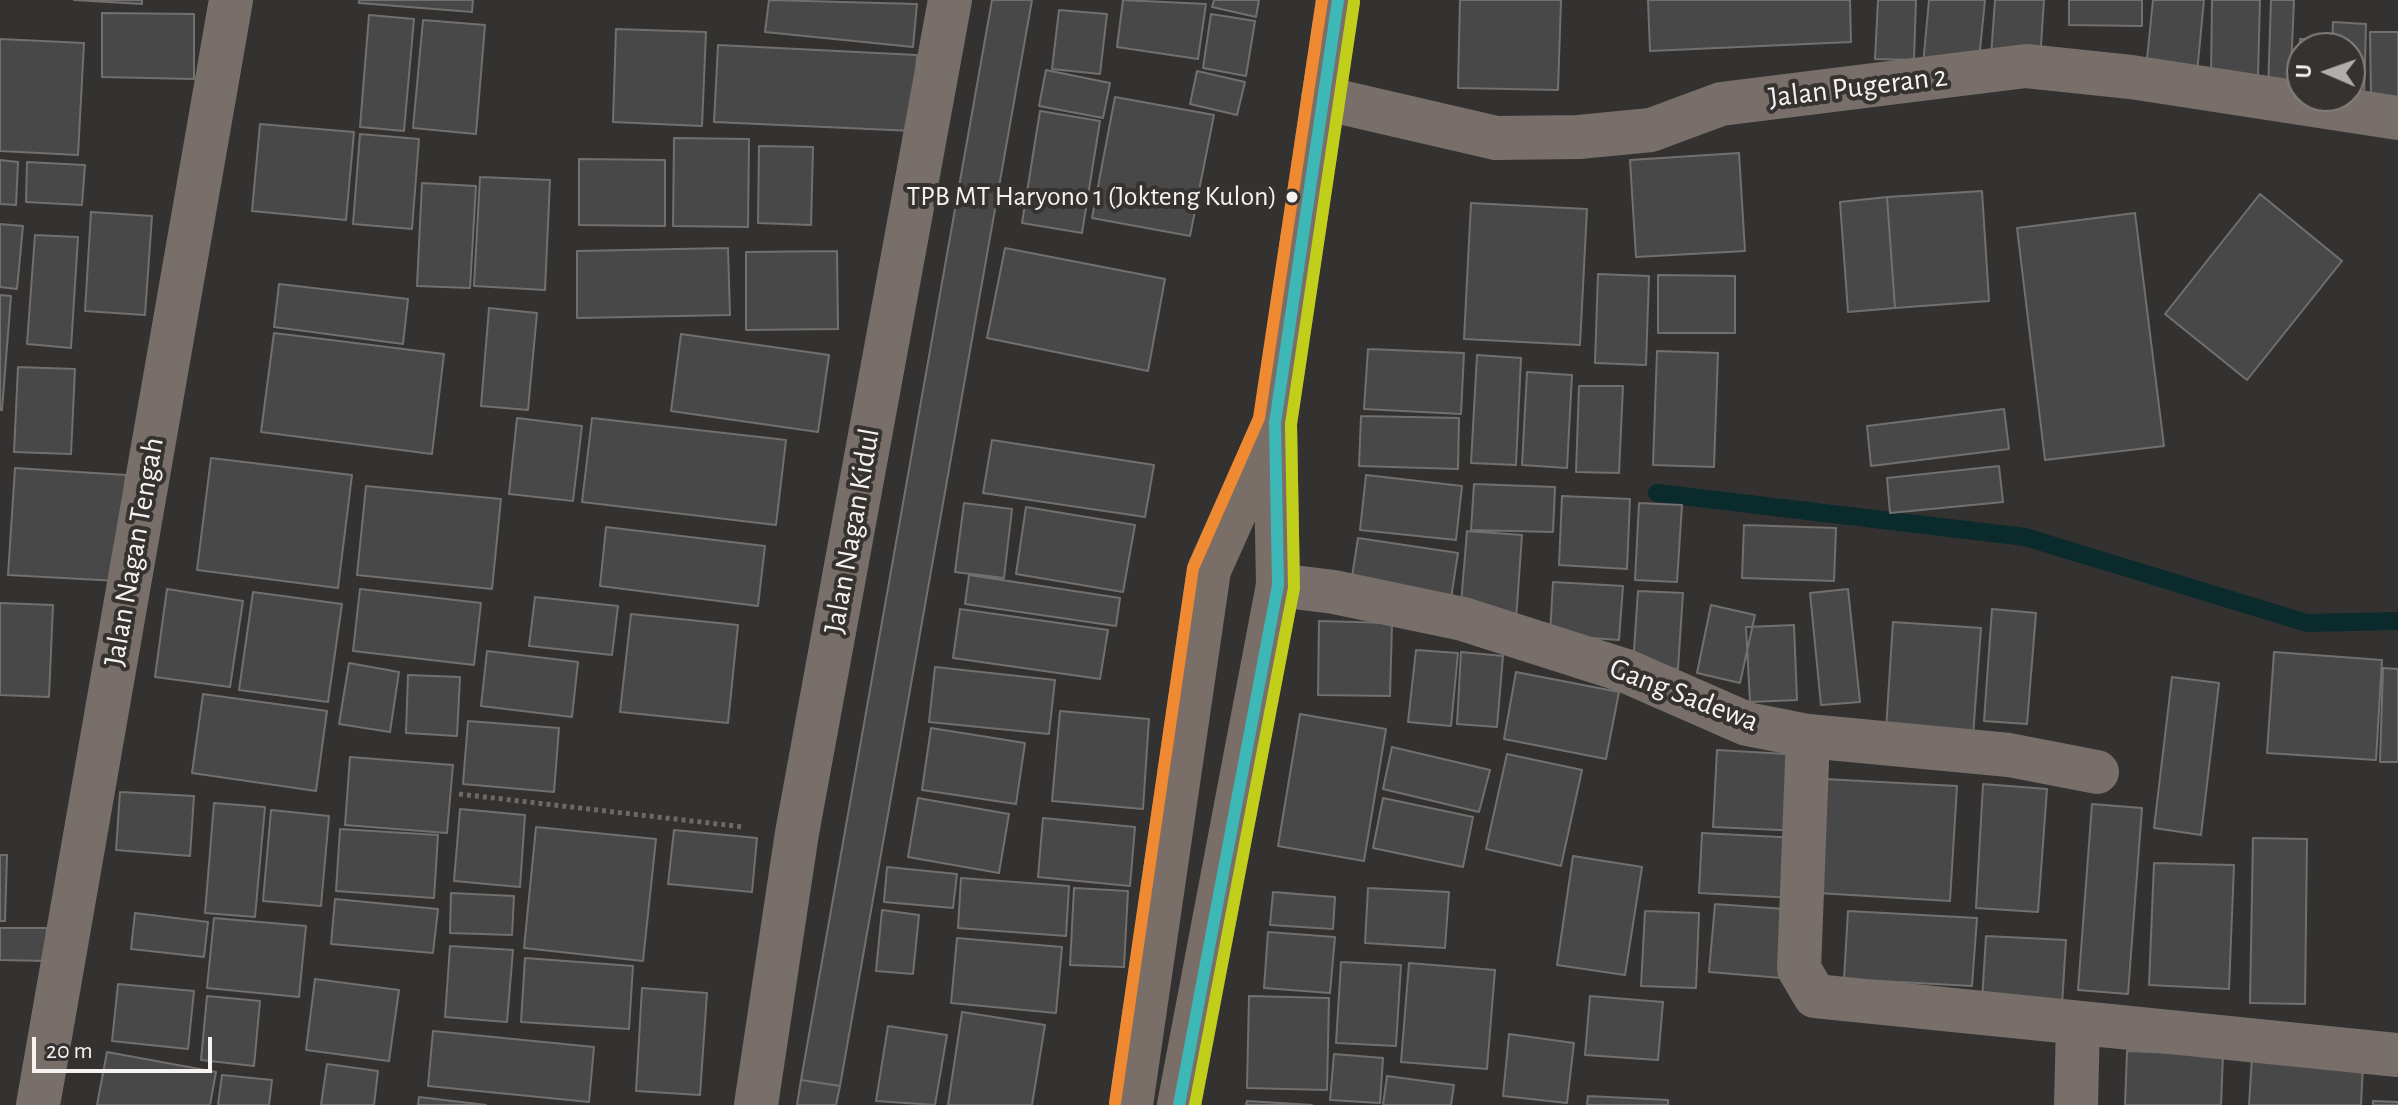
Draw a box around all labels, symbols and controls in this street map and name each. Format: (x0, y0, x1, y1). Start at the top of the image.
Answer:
north arrow (2286, 32, 2366, 112)
street label: Jalan Pugeran 2 (1767, 58, 1949, 116)
text: U (2293, 64, 2315, 79)
place label: TPB MT Haryono 1 (Jokteng Kulon) (907, 180, 1277, 214)
marker: TPB MT Haryono 1 (Jokteng Kulon) (1284, 189, 1300, 205)
street label: Jalan Nagan Kidul (816, 426, 888, 636)
street label: Jalan Nagan Tengah (96, 435, 172, 669)
street label: Gang Sadewa (1604, 650, 1764, 740)
scale bar (36, 1021, 216, 1071)
text: 20 m (46, 1039, 93, 1063)

